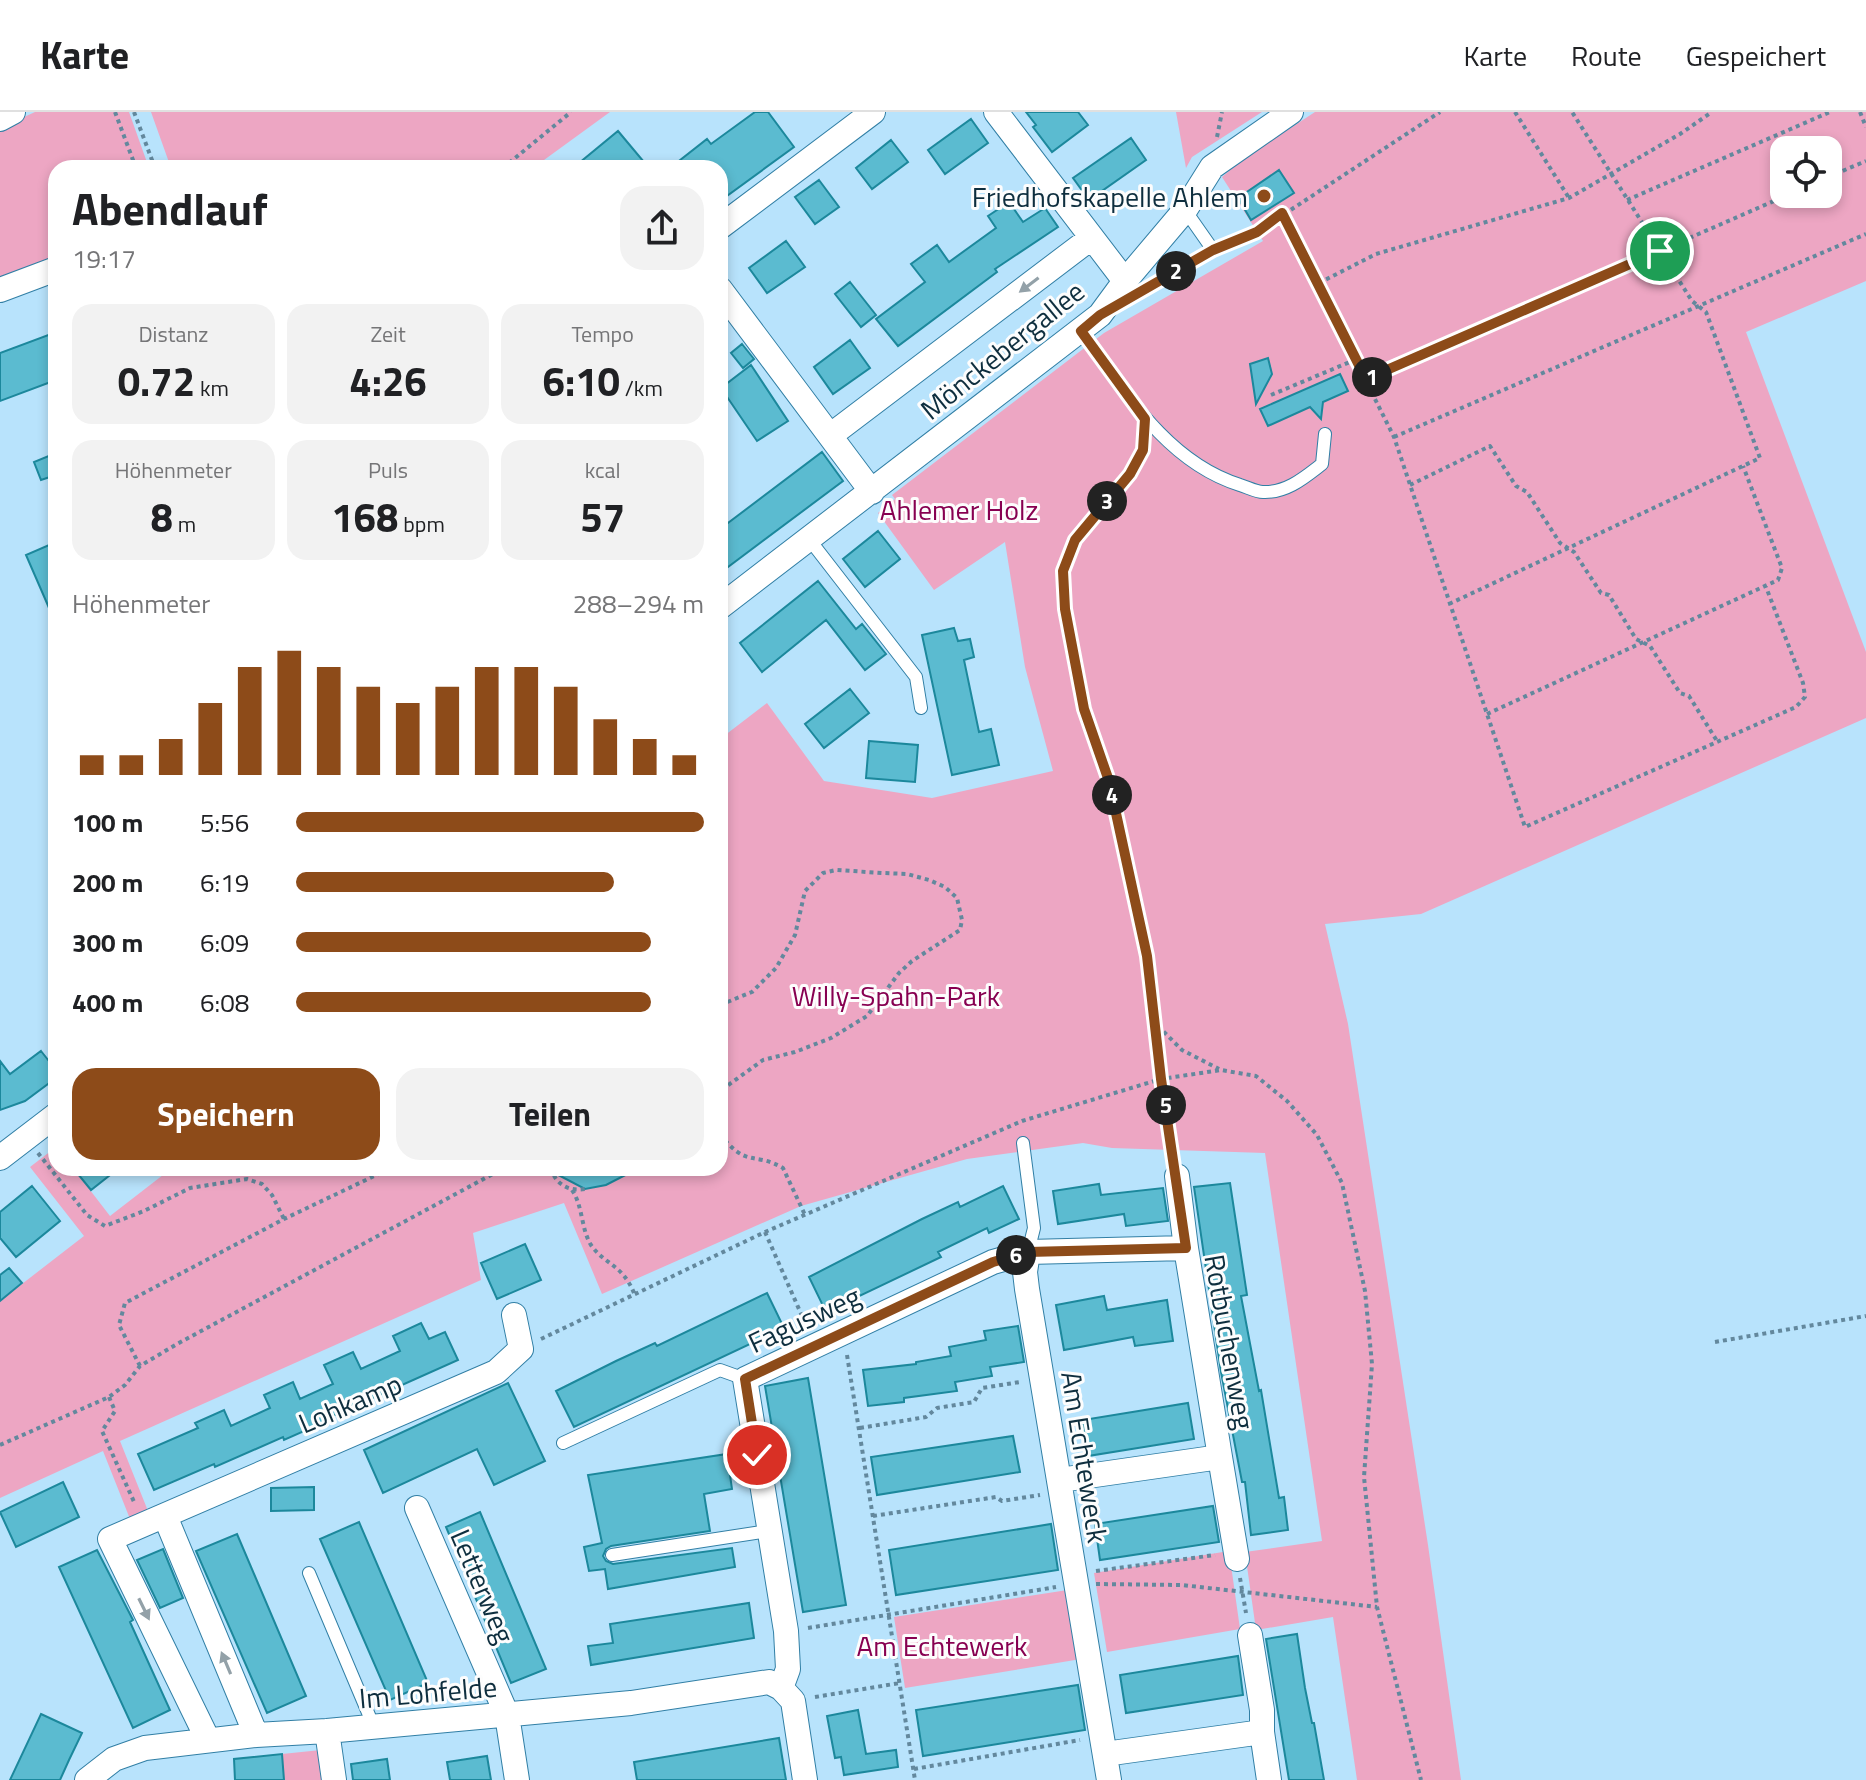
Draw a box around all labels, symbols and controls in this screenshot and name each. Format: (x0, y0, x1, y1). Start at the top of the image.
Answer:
text: Karte (40, 26, 129, 84)
text: Karte (1463, 34, 1527, 77)
text: Route (1571, 34, 1642, 77)
text: Gespeichert (1686, 34, 1826, 77)
map controls (1770, 136, 1842, 208)
button: locate (1770, 136, 1842, 208)
text: Abendlauf (72, 175, 268, 242)
place label: Friedhofskapelle Ahlem (972, 175, 1248, 218)
button: share (620, 186, 704, 270)
marker: Friedhofskapelle Ahlem (1255, 187, 1273, 205)
pin (1626, 217, 1694, 285)
icon: arrive (1638, 229, 1682, 273)
text: 19:17 (72, 239, 136, 278)
pin: 2 (1156, 251, 1196, 291)
text: 2 (1170, 254, 1182, 288)
street label: Mönckebergallee (911, 270, 1093, 430)
one-way arrow (1019, 277, 1039, 293)
text: Distanz (138, 317, 208, 351)
text: Zeit (370, 317, 406, 351)
text: Tempo (572, 317, 634, 351)
text: 0.72 (118, 351, 195, 412)
text: 4:26 (349, 351, 427, 412)
text: 6:10 (543, 351, 620, 412)
pin: 1 (1352, 357, 1392, 397)
text: 1 (1366, 360, 1378, 394)
text: km (195, 371, 229, 405)
text: /km (620, 371, 663, 405)
text: Höhenmeter (115, 453, 232, 487)
text: Puls (368, 453, 408, 487)
text: kcal (585, 453, 621, 487)
pin: 3 (1087, 481, 1127, 521)
text: 3 (1101, 484, 1113, 518)
text: 8 (151, 487, 173, 548)
text: 168 (331, 487, 398, 548)
text: 57 (580, 487, 625, 548)
park label: Ahlemer Holz (880, 488, 1038, 531)
text: m (173, 507, 196, 541)
text: bpm (398, 507, 445, 541)
text: Höhenmeter (72, 584, 210, 623)
text: 288–294 m (573, 584, 704, 623)
pin: 4 (1092, 775, 1132, 815)
text: 4 (1106, 778, 1118, 812)
text: 100 m (72, 803, 143, 842)
text: 5:56 (200, 803, 249, 842)
text: 200 m (72, 863, 143, 902)
text: 6:19 (200, 863, 249, 902)
text: 300 m (72, 923, 143, 962)
text: 6:09 (200, 923, 249, 962)
park label: Willy-Spahn-Park (792, 974, 1000, 1017)
text: 400 m (72, 983, 143, 1022)
text: 6:08 (200, 983, 249, 1022)
button: Speichern (72, 1068, 380, 1160)
button: Teilen (396, 1068, 704, 1160)
pin: 5 (1146, 1085, 1186, 1125)
text: 5 (1160, 1088, 1172, 1122)
pin: 6 (996, 1235, 1036, 1275)
text: 6 (1010, 1238, 1022, 1272)
street label: Rotbuchenweg (1193, 1251, 1267, 1433)
street label: Fagusweg (741, 1274, 867, 1364)
street label: Lohkamp (292, 1362, 408, 1444)
street label: Am Echteweck (1050, 1368, 1120, 1546)
pin (723, 1421, 791, 1489)
icon: check (735, 1433, 779, 1477)
street label: Letterweg (440, 1522, 526, 1650)
one-way arrow (137, 1597, 151, 1620)
park label: Am Echtewerk (857, 1624, 1027, 1667)
one-way arrow (220, 1651, 233, 1675)
street label: Im Lohfelde (357, 1665, 499, 1719)

